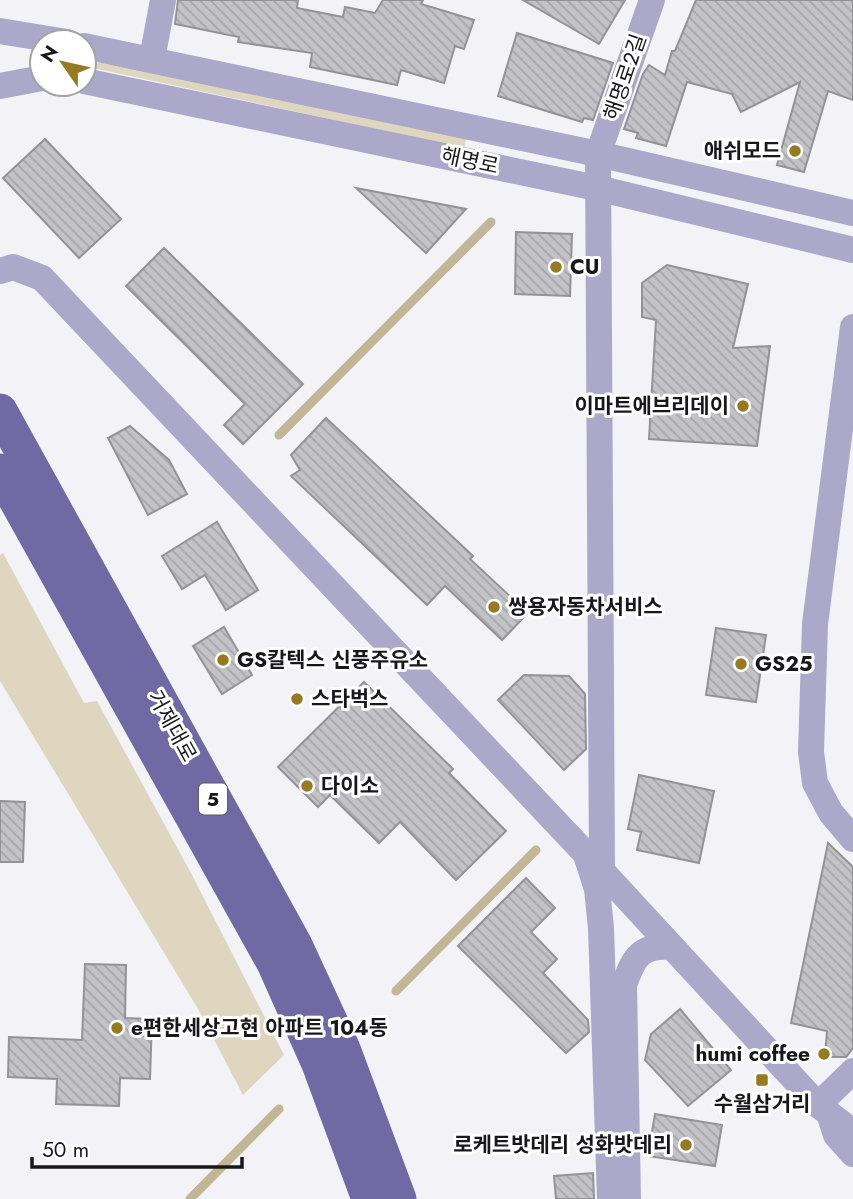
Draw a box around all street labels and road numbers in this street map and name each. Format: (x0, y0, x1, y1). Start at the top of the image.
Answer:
street label: 해명로2길 (596, 30, 654, 124)
street label: 해명로 (439, 140, 501, 182)
street label: 거제대로 (140, 685, 204, 767)
road number: 5 (199, 784, 227, 814)

